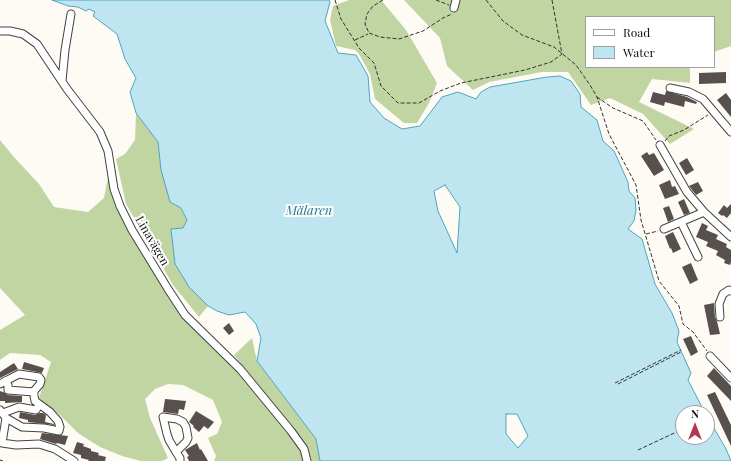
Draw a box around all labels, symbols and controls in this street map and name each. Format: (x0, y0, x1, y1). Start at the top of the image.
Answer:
legend (585, 16, 715, 68)
text: Road (623, 24, 650, 40)
text: Water (623, 44, 655, 60)
water label: Mälaren (286, 203, 332, 219)
street label: Linavägen (132, 214, 172, 268)
north arrow (675, 405, 715, 445)
text: N (691, 406, 699, 421)

